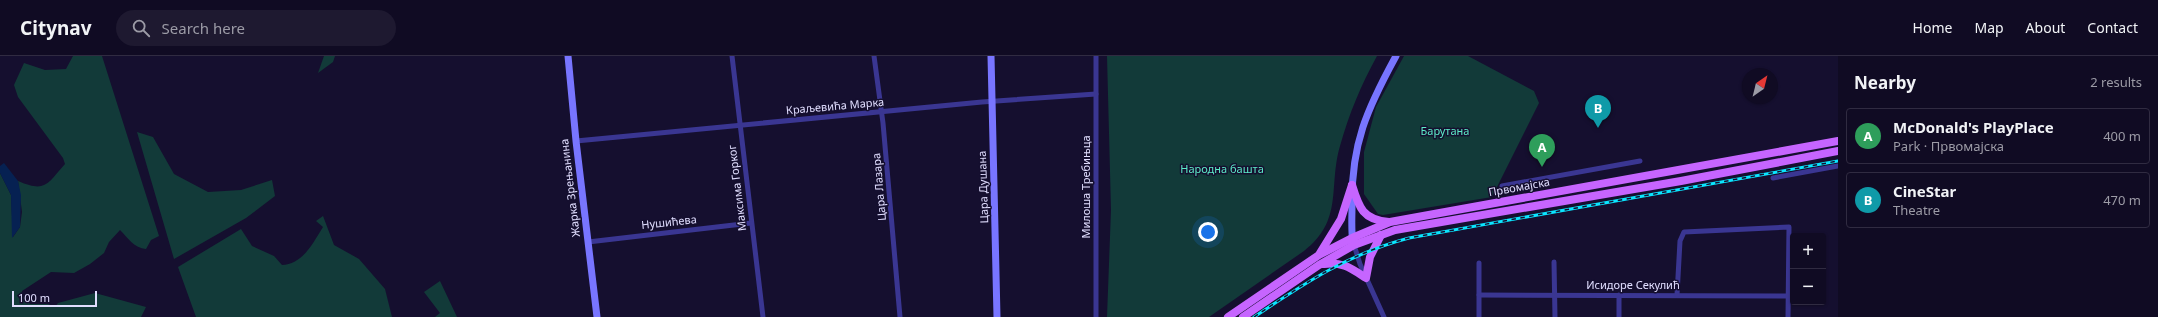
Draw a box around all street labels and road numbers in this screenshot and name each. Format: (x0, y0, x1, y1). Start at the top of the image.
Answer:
street label: Краљевића Марка (785, 94, 885, 117)
street label: Милоша Требињца (1078, 135, 1093, 239)
street label: Жарка Зрењанина (556, 138, 583, 238)
street label: Максима Горког (724, 144, 749, 232)
street label: Цара Душана (974, 150, 991, 224)
street label: Цара Лазара (868, 153, 889, 222)
street label: Првомајска (1487, 174, 1551, 199)
street label: Нушићева (641, 211, 697, 232)
street label: Исидоре Секулић (1586, 277, 1680, 292)

